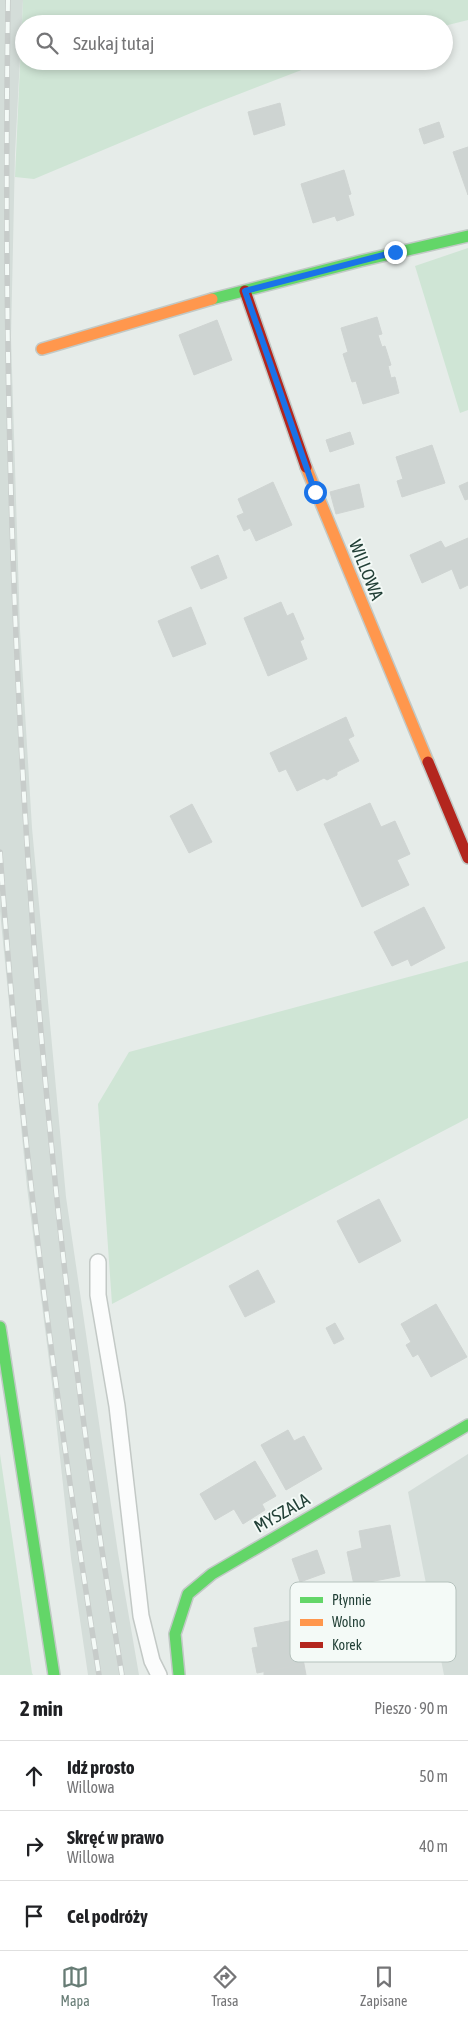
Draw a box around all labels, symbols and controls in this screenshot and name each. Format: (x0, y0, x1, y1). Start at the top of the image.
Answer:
search box (15, 15, 453, 70)
icon: search (33, 29, 61, 57)
text: Szukaj tutaj (73, 32, 155, 54)
route end (384, 241, 407, 264)
route start (304, 481, 327, 504)
street label: WILLOWA (345, 537, 388, 603)
street label: MYSZALA (250, 1488, 313, 1537)
legend (290, 1582, 456, 1662)
text: Płynnie (332, 1592, 371, 1608)
text: Wolno (332, 1614, 365, 1630)
text: Korek (332, 1637, 362, 1653)
text: 2 min (20, 1696, 63, 1720)
text: Pieszo · 90 m (374, 1699, 448, 1717)
text: Idź prosto (67, 1756, 135, 1778)
icon: ahead (20, 1762, 48, 1790)
text: 50 m (419, 1767, 448, 1785)
text: Willowa (67, 1778, 115, 1796)
text: Skręć w prawo (67, 1826, 164, 1848)
icon: right (20, 1832, 48, 1860)
text: 40 m (419, 1837, 448, 1855)
text: Willowa (67, 1848, 115, 1866)
icon: arrive (20, 1902, 48, 1930)
text: Cel podróży (67, 1905, 148, 1927)
tab: Mapa (61, 1963, 90, 2009)
tab: Trasa (211, 1963, 239, 2009)
tab: Zapisane (360, 1963, 407, 2009)

